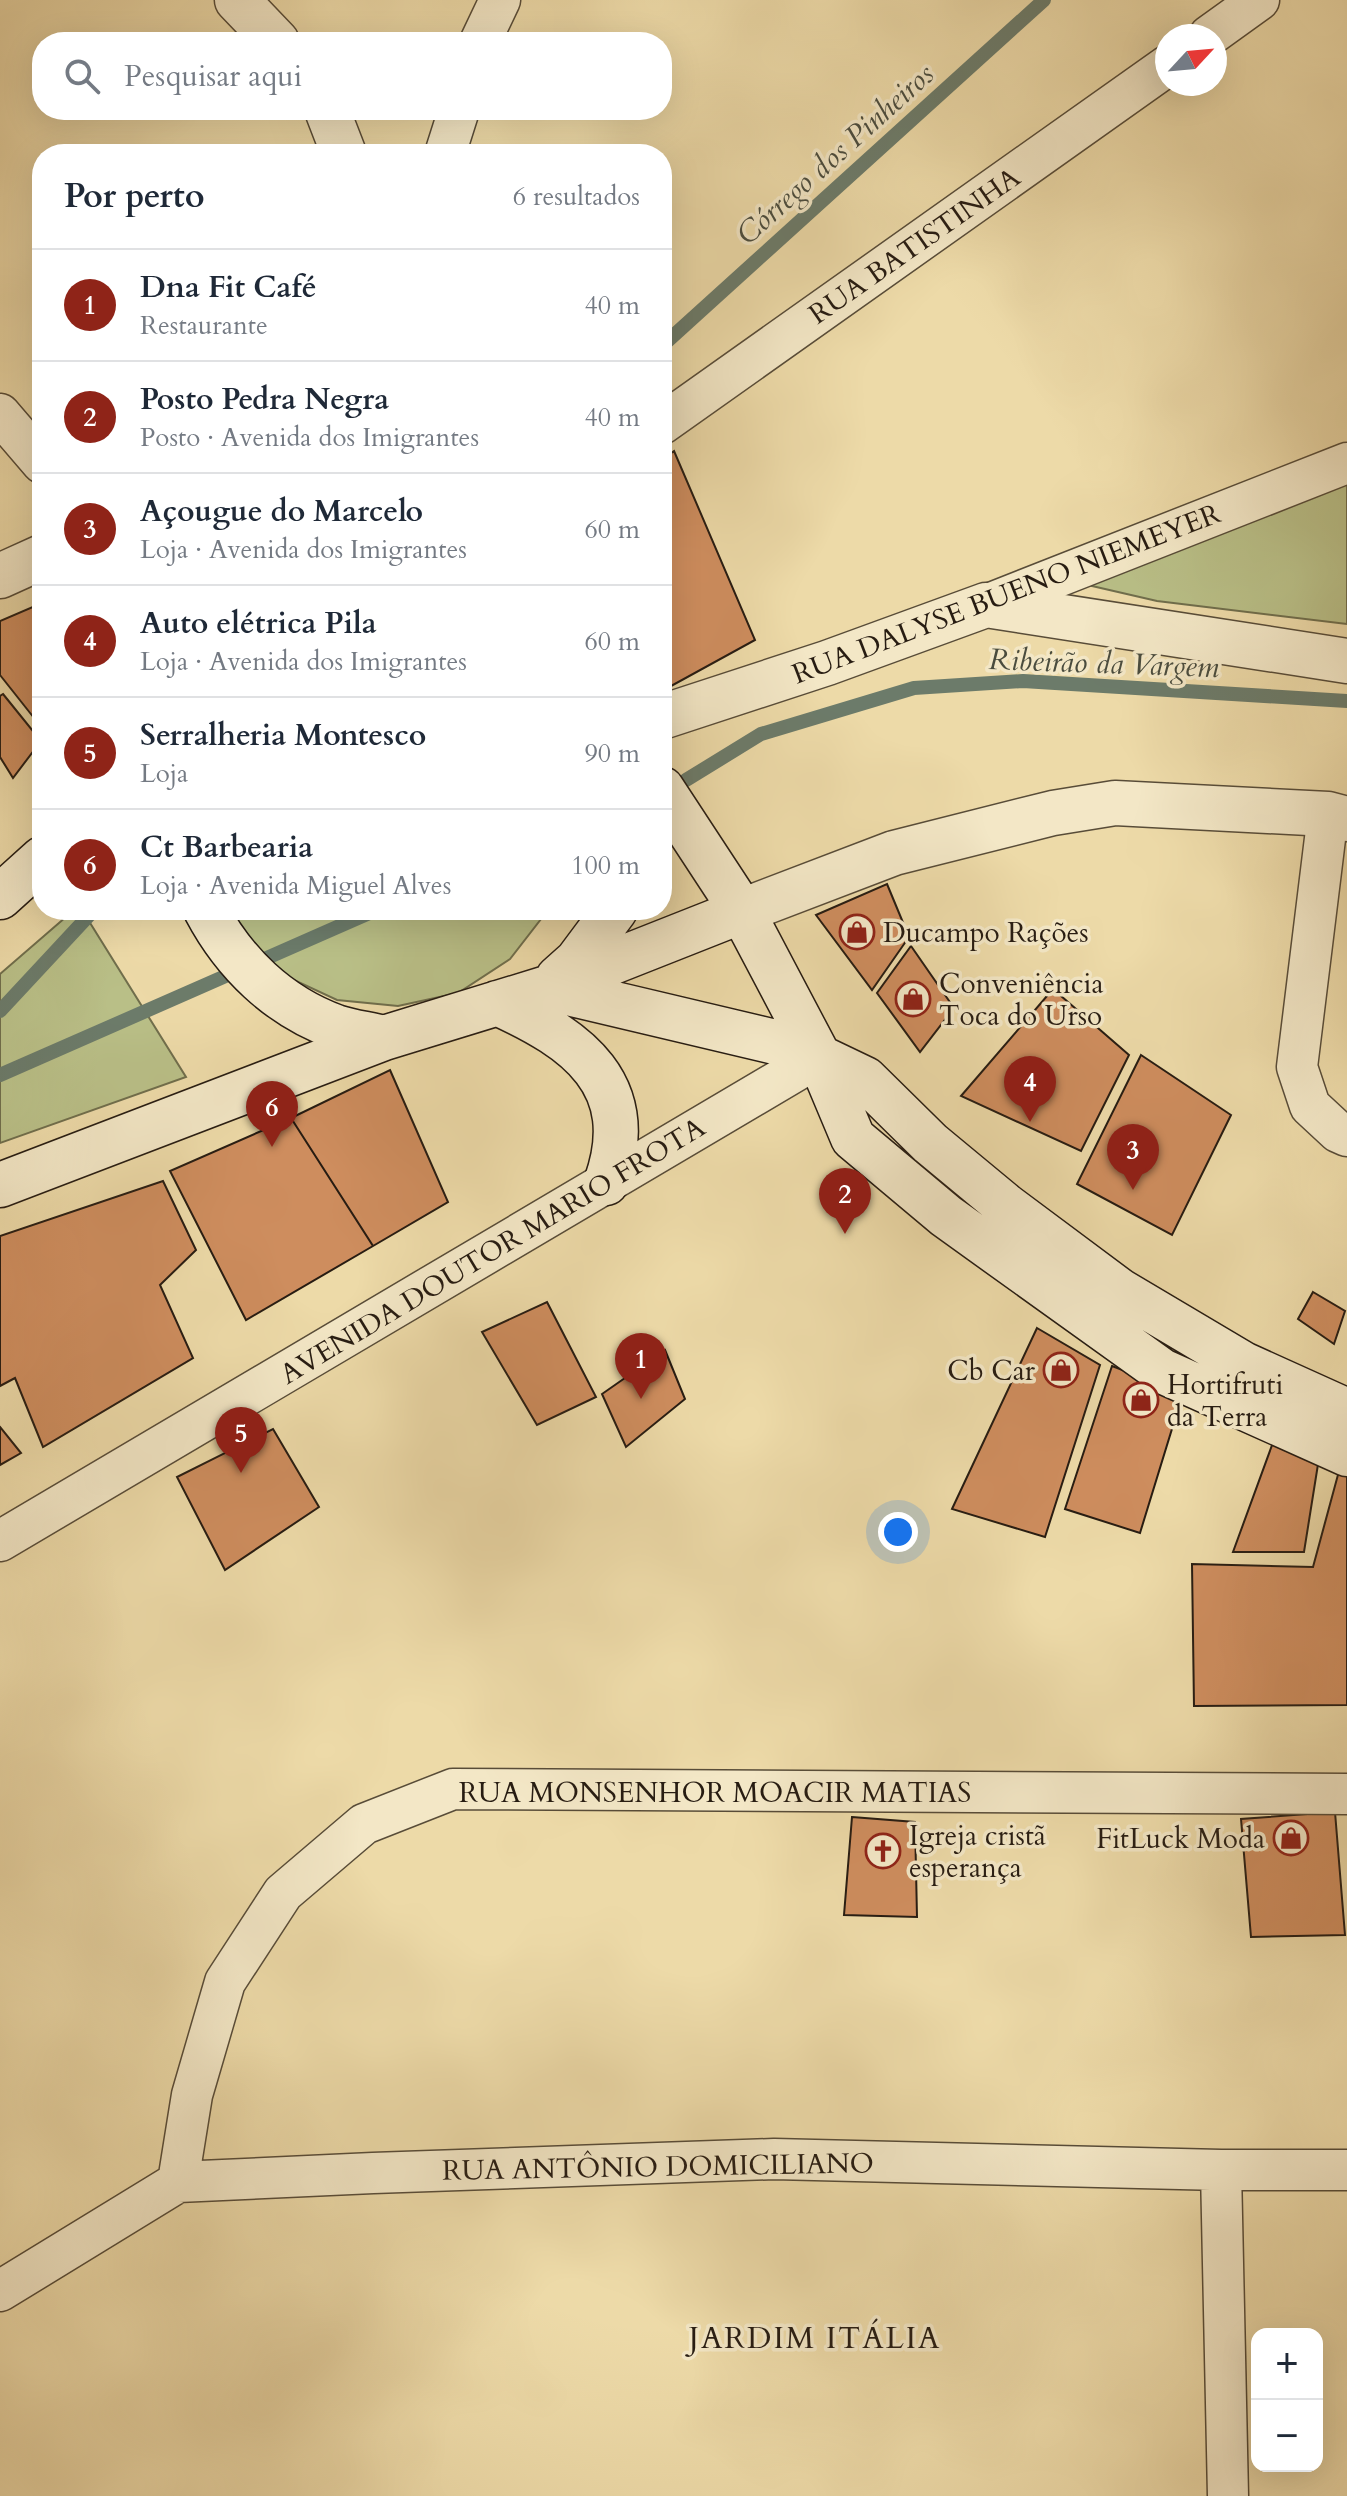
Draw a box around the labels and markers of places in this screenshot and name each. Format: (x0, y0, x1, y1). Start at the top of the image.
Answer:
shop icon: Ducampo Rações (838, 913, 876, 951)
place label: Ducampo Rações (883, 914, 1089, 952)
place label: Conveniência Toca do Urso (939, 965, 1104, 1035)
shop icon: Conveniência Toca do Urso (894, 980, 932, 1018)
pin: 4 (1004, 1056, 1056, 1122)
pin: 6 (246, 1081, 298, 1147)
pin: 3 (1107, 1124, 1159, 1190)
pin: 2 (819, 1168, 871, 1234)
pin: 1 (615, 1333, 667, 1399)
shop icon: Cb Car (1042, 1351, 1080, 1389)
place label: Cb Car (947, 1352, 1036, 1390)
place label: Hortifruti da Terra (1167, 1366, 1283, 1436)
shop icon: Hortifruti da Terra (1122, 1381, 1160, 1419)
pin: 5 (215, 1407, 267, 1473)
place label: Igreja cristã esperança (909, 1817, 1046, 1887)
shop icon: FitLuck Moda (1272, 1819, 1310, 1857)
place label: FitLuck Moda (1096, 1820, 1265, 1858)
church icon: Igreja cristã esperança (864, 1832, 902, 1870)

